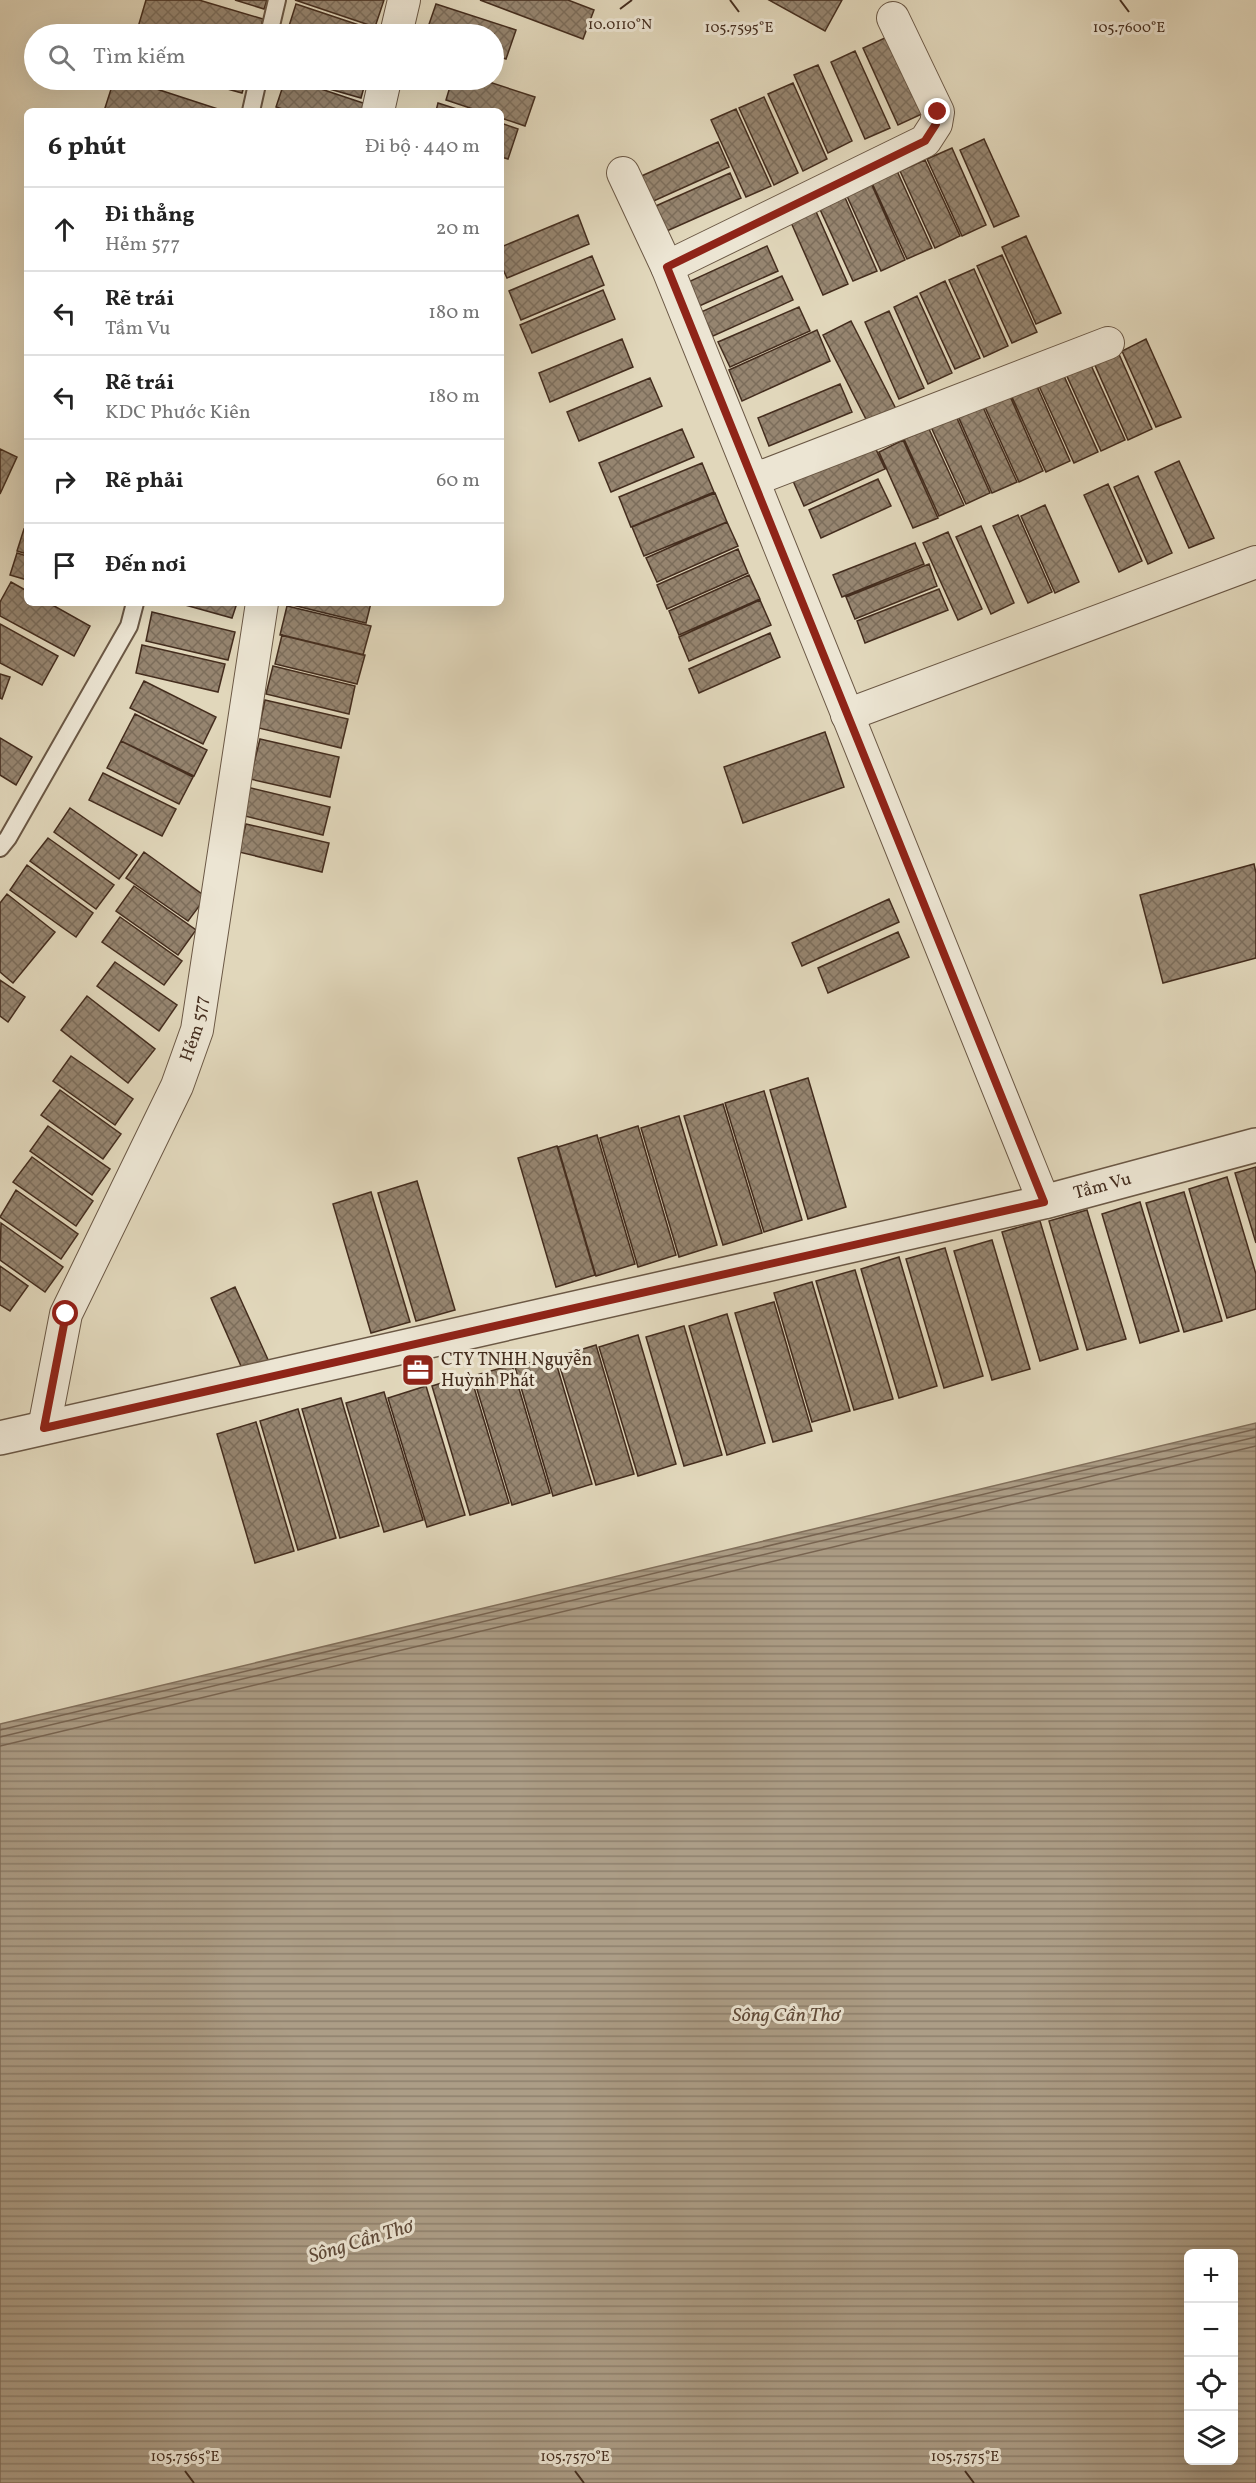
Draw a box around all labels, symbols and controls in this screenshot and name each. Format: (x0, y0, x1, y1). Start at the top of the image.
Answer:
text: 10.0110°N (588, 15, 652, 36)
text: 105.7595°E (705, 18, 773, 39)
text: 105.7600°E (1093, 18, 1165, 39)
search box (24, 24, 504, 90)
icon: search (45, 41, 78, 74)
text: Tìm kiếm (93, 42, 186, 73)
route end (924, 98, 950, 124)
text: 6 phút (48, 129, 126, 165)
text: Đi bộ · 440 m (365, 133, 480, 161)
text: Đi thẳng (105, 200, 195, 231)
icon: ahead (48, 213, 81, 246)
text: 20 m (436, 215, 480, 243)
text: Hẻm 577 (105, 231, 180, 259)
text: Rẽ trái (105, 284, 174, 315)
icon: left (48, 297, 81, 330)
text: 180 m (428, 299, 480, 327)
text: Tầm Vu (105, 315, 171, 343)
text: Rẽ trái (105, 368, 174, 399)
icon: left (48, 381, 81, 414)
text: 180 m (428, 383, 480, 411)
text: KDC Phước Kiên (105, 399, 251, 427)
icon: right (48, 465, 81, 498)
text: Rẽ phải (105, 466, 184, 497)
text: 60 m (436, 467, 480, 495)
icon: arrive (48, 549, 81, 582)
text: Đến nơi (105, 550, 187, 581)
street label: Hẻm 577 (174, 994, 215, 1065)
street label: Tầm Vu (1071, 1167, 1134, 1206)
route start (52, 1300, 78, 1326)
place label: CTY TNHH Nguyễn Huỳnh Phát (441, 1348, 593, 1394)
office icon: CTY TNHH Nguyễn Huỳnh Phát (400, 1352, 436, 1388)
water label: Sông Cần Thơ (732, 2002, 842, 2030)
water label: Sông Cần Thơ (305, 2212, 418, 2271)
map controls (1184, 2249, 1238, 2465)
button: + (1184, 2249, 1238, 2303)
button: − (1184, 2303, 1238, 2357)
button: locate (1184, 2357, 1238, 2411)
button: layers (1184, 2411, 1238, 2465)
text: 105.7565°E (150, 2447, 220, 2468)
text: 105.7570°E (540, 2447, 610, 2468)
text: 105.7575°E (931, 2447, 999, 2468)

